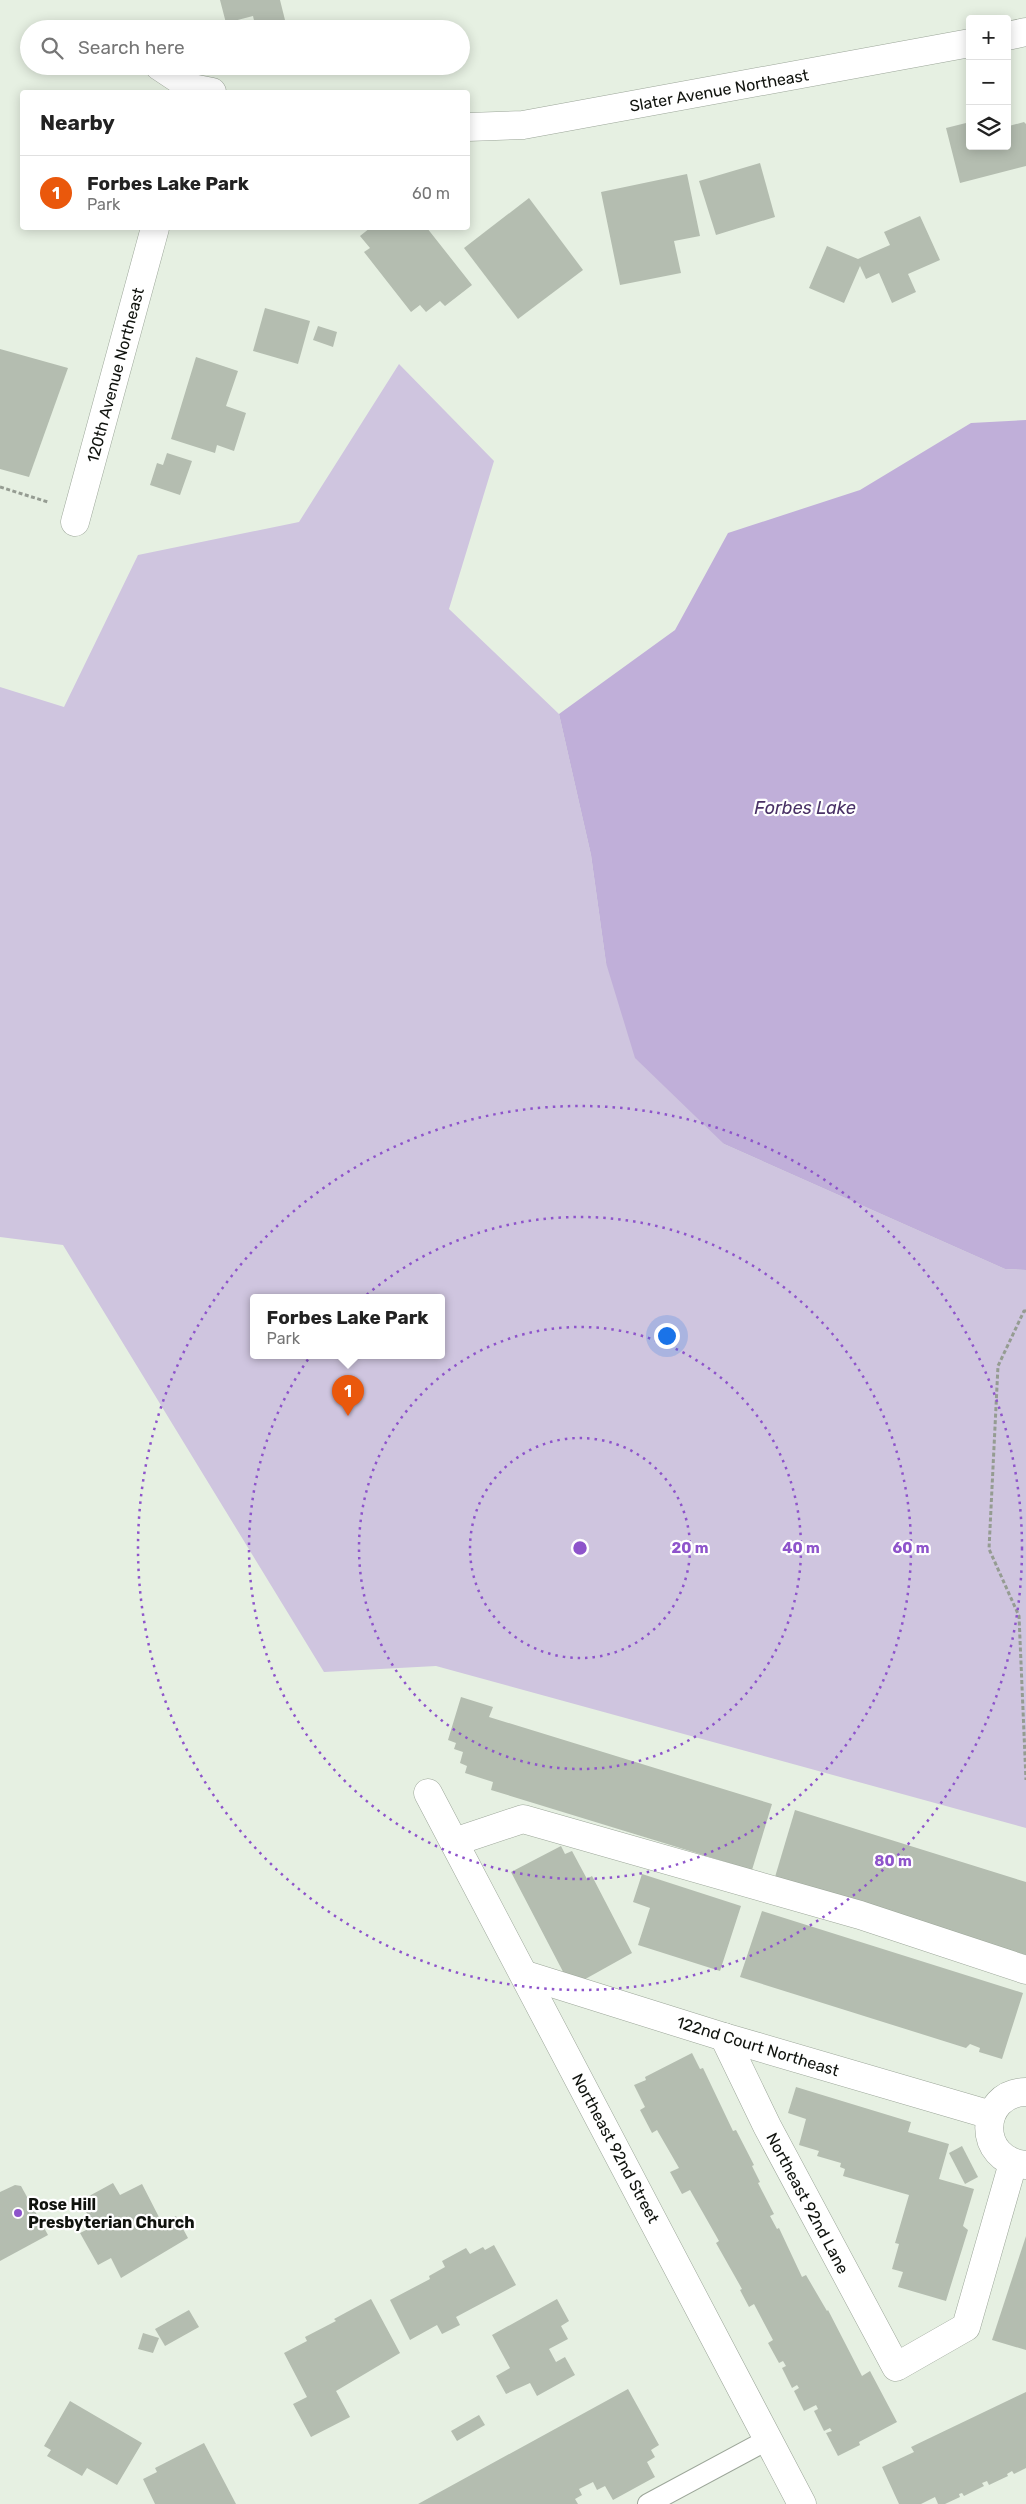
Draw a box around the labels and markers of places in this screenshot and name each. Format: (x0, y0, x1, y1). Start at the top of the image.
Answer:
pin: 1 (332, 1375, 364, 1416)
centre of rings (571, 1539, 589, 1557)
place label: Rose Hill Presbyterian Church (28, 2195, 195, 2232)
marker: Rose Hill Presbyterian Church (12, 2207, 24, 2219)

